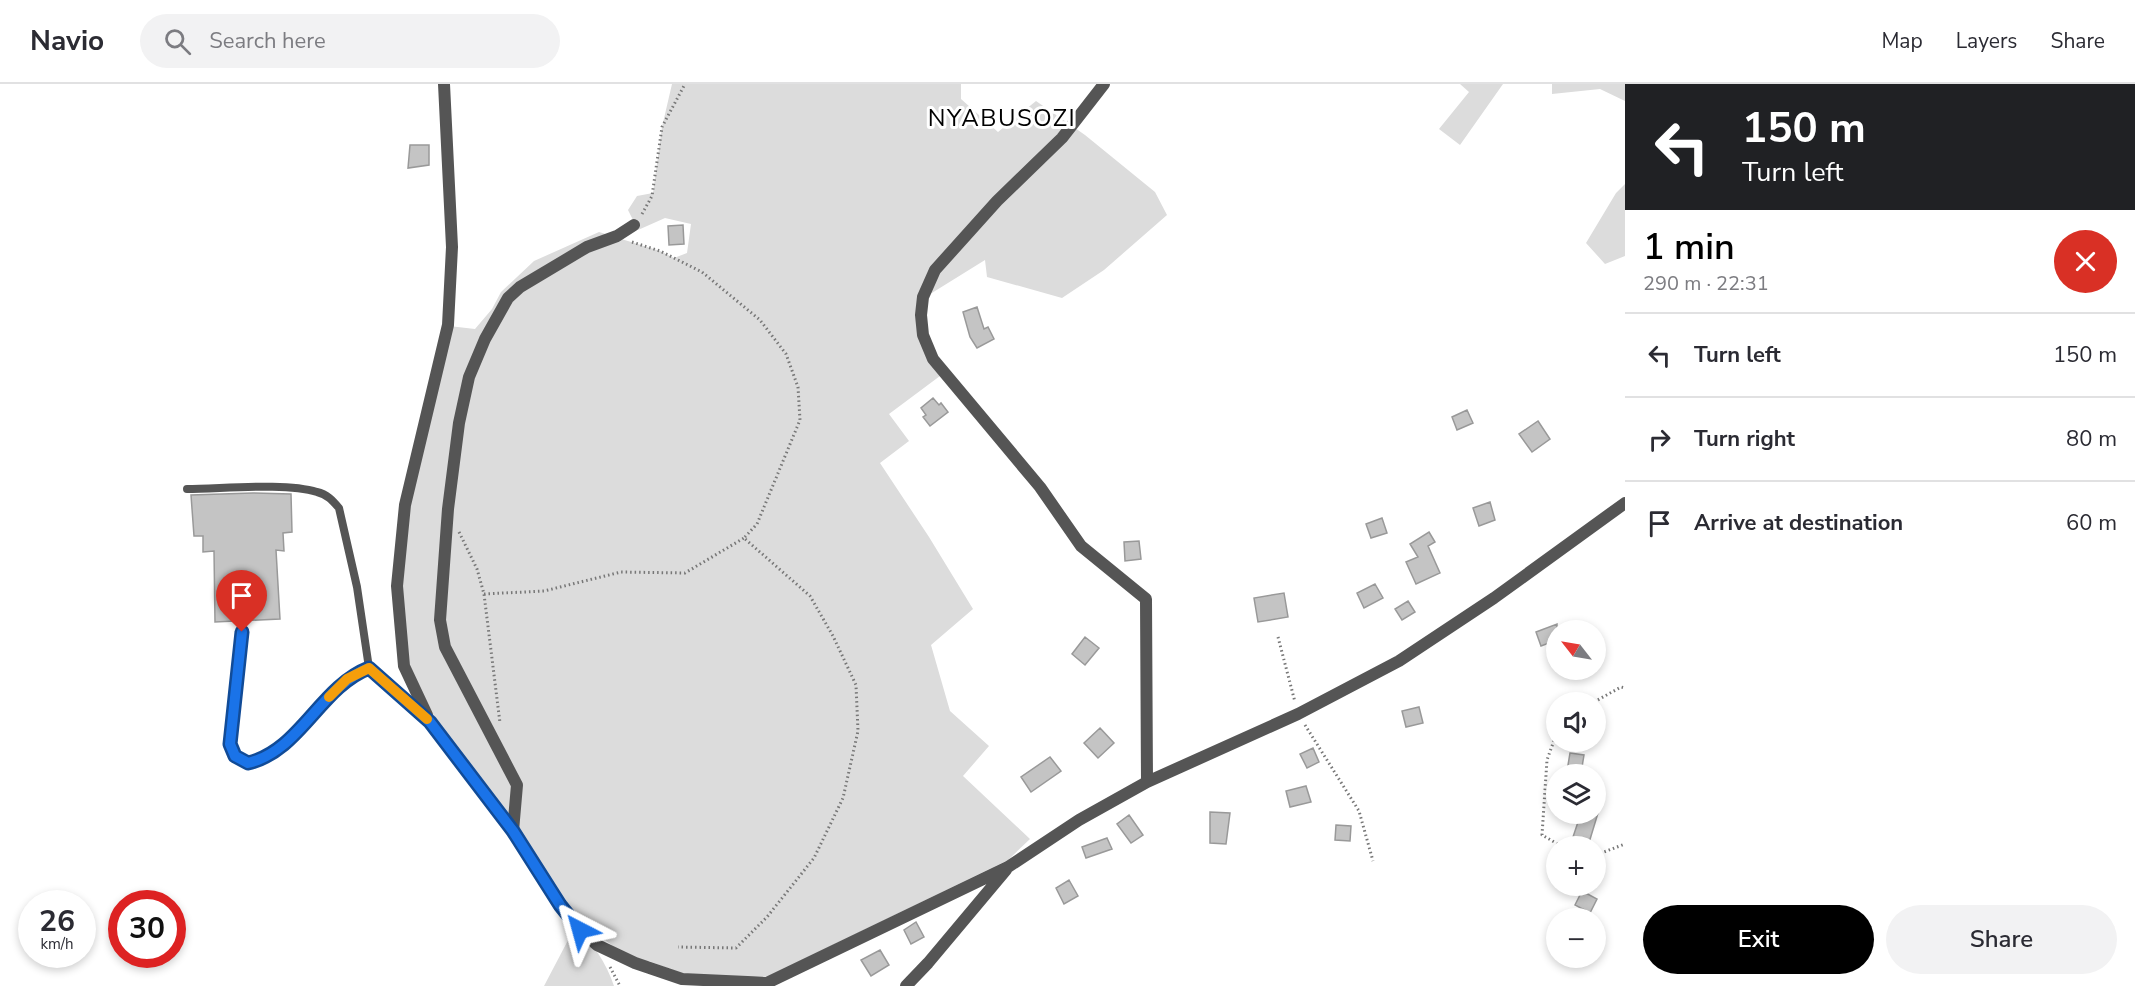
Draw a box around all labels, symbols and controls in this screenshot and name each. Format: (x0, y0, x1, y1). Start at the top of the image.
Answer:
search box (140, 14, 560, 68)
text: Navio (30, 22, 104, 60)
icon: search (161, 25, 194, 58)
text: Search here (209, 26, 326, 56)
text: Map (1881, 27, 1923, 55)
text: Layers (1956, 27, 2017, 55)
text: Share (2050, 27, 2105, 55)
text: 150 m (1742, 100, 1866, 157)
district label: NYABUSOZI (928, 102, 1076, 134)
icon: left (1643, 108, 1721, 186)
text: Turn left (1742, 154, 1843, 191)
text: 1 min (1643, 223, 1735, 272)
button: close (2054, 230, 2117, 293)
text: 290 m · 22:31 (1643, 270, 1769, 297)
icon: left (1643, 339, 1676, 372)
text: Turn left (1694, 340, 1781, 370)
text: 150 m (2053, 340, 2117, 370)
icon: right (1643, 423, 1676, 456)
text: Turn right (1694, 424, 1795, 454)
text: 80 m (2066, 424, 2117, 454)
icon: arrive (1643, 507, 1676, 540)
text: Arrive at destination (1694, 508, 1903, 538)
text: 60 m (2066, 508, 2117, 538)
pin (216, 570, 267, 632)
icon: arrive (225, 579, 258, 612)
north arrow (1546, 620, 1606, 680)
map controls (1546, 620, 1606, 968)
button: sound (1546, 692, 1606, 752)
button: layers (1546, 764, 1606, 824)
button: + (1546, 836, 1606, 896)
speed limit sign: 30 (108, 890, 186, 968)
position arrow (548, 898, 612, 962)
text: 26 (39, 901, 75, 942)
button: Exit (1643, 905, 1874, 974)
button: Share (1886, 905, 2117, 974)
button: − (1546, 908, 1606, 968)
text: km/h (40, 934, 74, 954)

